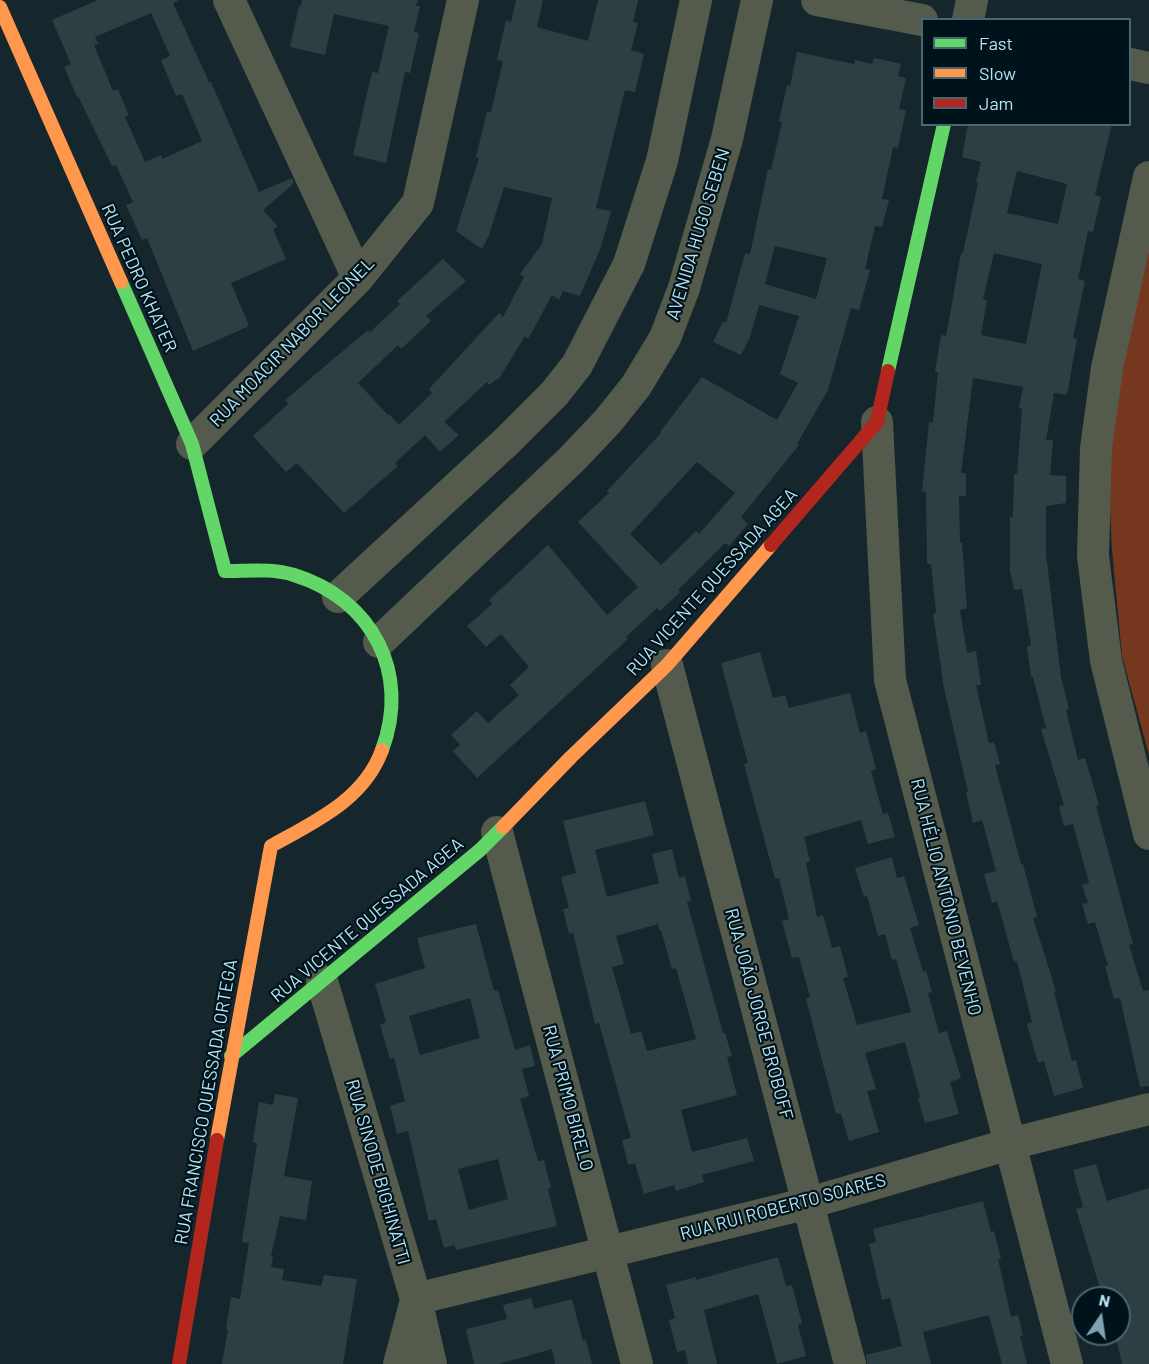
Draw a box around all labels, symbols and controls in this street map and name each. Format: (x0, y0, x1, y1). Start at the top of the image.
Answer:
legend (921, 18, 1131, 126)
text: Fast (979, 32, 1013, 54)
text: Slow (979, 62, 1016, 84)
text: Jam (979, 92, 1013, 114)
street label: AVENIDA HUGO SEBEN (662, 146, 734, 322)
street label: RUA PEDRO KHATER (97, 200, 181, 356)
street label: RUA MOACIR NABOR LEONEL (205, 253, 379, 431)
street label: RUA VICENTE QUESSADA AGEA (622, 484, 802, 680)
street label: RUA HÉLIO ANTÔNIO BEVENHO (906, 776, 986, 1018)
street label: RUA VICENTE QUESSADA AGEA (266, 833, 468, 1007)
street label: RUA JOÃO JORGE BROBOFF (720, 906, 798, 1122)
street label: RUA FRANCISCO QUESSADA ORTEGA (170, 958, 242, 1246)
street label: RUA PRIMO BIRELO (538, 1023, 598, 1173)
street label: RUA SINODE BIGHINATTI (341, 1077, 415, 1267)
street label: RUA RUI ROBERTO SOARES (678, 1169, 888, 1245)
north arrow (1071, 1286, 1131, 1346)
text: N (1097, 1289, 1112, 1310)

